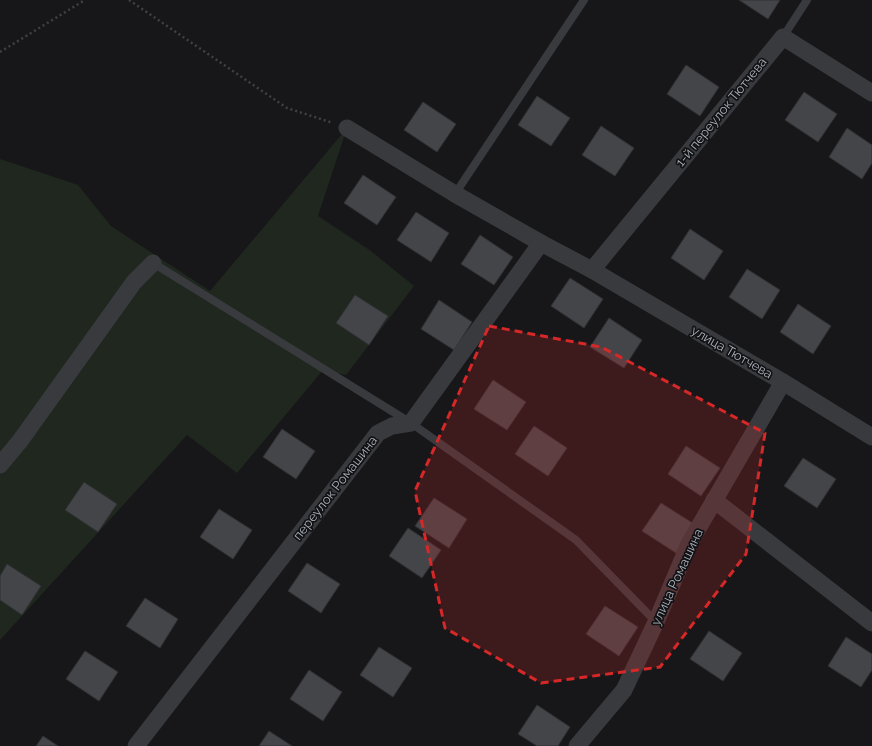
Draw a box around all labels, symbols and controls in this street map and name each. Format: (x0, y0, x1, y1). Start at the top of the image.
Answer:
street label: 1-й переулок Тютчева (672, 55, 770, 169)
street label: улица Тютчева (689, 323, 775, 381)
street label: переулок Ромашина (290, 433, 380, 543)
street label: улица Ромашина (648, 526, 706, 628)

